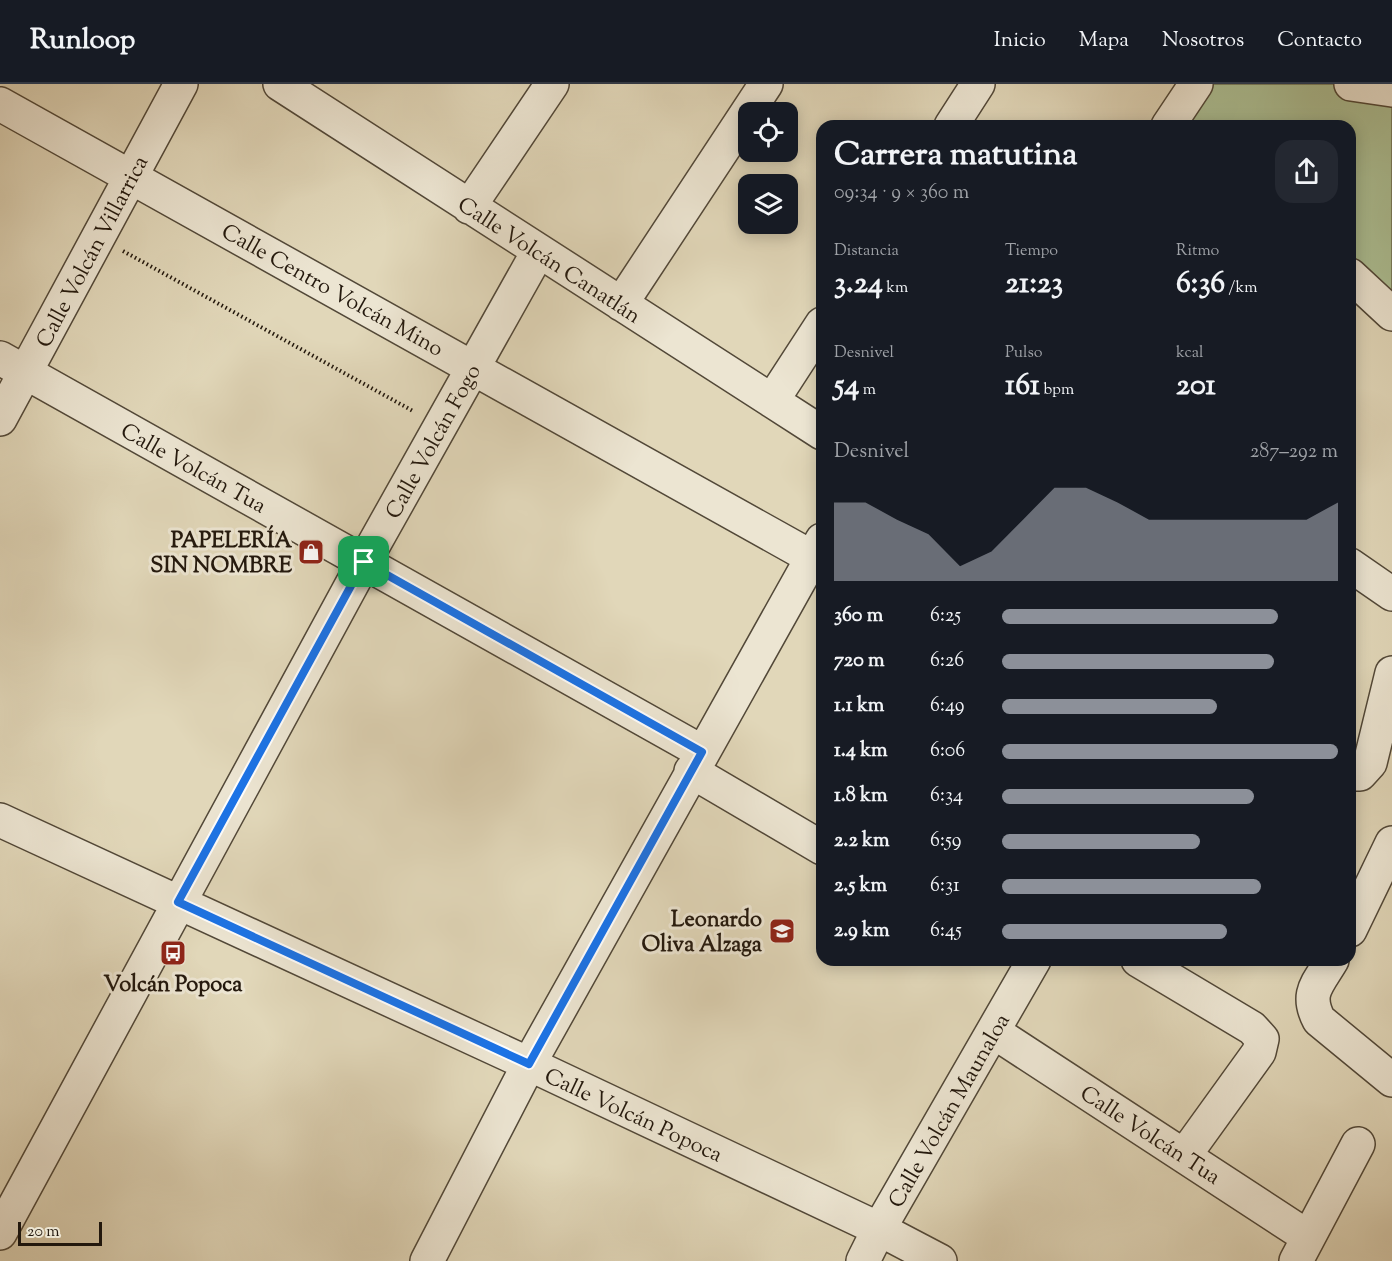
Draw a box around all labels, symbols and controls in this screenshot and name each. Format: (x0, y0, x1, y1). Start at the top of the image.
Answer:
text: Runloop (30, 21, 135, 61)
text: Inicio (994, 26, 1046, 56)
text: Mapa (1079, 26, 1129, 56)
text: Nosotros (1162, 26, 1244, 56)
text: Contacto (1277, 26, 1362, 56)
map controls (738, 102, 798, 234)
button: locate (738, 102, 798, 162)
text: Carrera matutina (834, 132, 1077, 180)
button: share (1275, 140, 1338, 203)
street label: Calle Volcán Villarrica (29, 151, 158, 354)
button: layers (738, 174, 798, 234)
text: 09:34 · 9 × 360 m (834, 179, 969, 208)
street label: Calle Volcán Canatlán (450, 190, 646, 333)
street label: Calle Centro Volcán Mino (215, 217, 449, 366)
text: Distancia (834, 240, 899, 263)
text: Tiempo (1005, 240, 1058, 263)
text: Ritmo (1176, 240, 1219, 263)
text: 3.24 (834, 263, 883, 306)
text: 21:23 (1005, 263, 1063, 306)
text: 6:36 (1176, 263, 1225, 306)
text: km (883, 277, 908, 300)
text: /km (1225, 277, 1258, 300)
text: Desnivel (834, 342, 894, 365)
text: Pulso (1005, 342, 1043, 365)
text: kcal (1176, 342, 1204, 365)
street label: Calle Volcán Fogo (379, 359, 490, 526)
text: 54 (834, 365, 859, 408)
text: 161 (1005, 365, 1040, 408)
text: 201 (1176, 365, 1216, 408)
text: m (859, 379, 876, 402)
text: bpm (1040, 379, 1074, 402)
street label: Calle Volcán Tua (114, 416, 271, 523)
text: Desnivel (834, 438, 909, 467)
text: 287–292 m (1250, 438, 1338, 467)
place label: PAPELERÍA SIN NOMBRE (150, 525, 293, 583)
pin (338, 536, 389, 587)
shop icon: PAPELERÍA SIN NOMBRE (296, 537, 326, 567)
icon: arrive (347, 545, 380, 578)
text: 360 m (834, 602, 883, 631)
text: 6:25 (930, 602, 961, 631)
text: 720 m (834, 647, 885, 676)
text: 6:26 (930, 647, 964, 676)
text: 1.1 km (834, 692, 884, 721)
text: 6:49 (930, 692, 965, 721)
text: 1.4 km (834, 737, 888, 766)
text: 6:06 (930, 737, 965, 766)
text: 1.8 km (834, 782, 888, 811)
text: 6:34 (930, 782, 963, 811)
text: 2.2 km (834, 827, 889, 856)
text: 6:59 (930, 827, 962, 856)
text: 2.5 km (834, 872, 887, 901)
text: 6:31 (930, 872, 960, 901)
place label: Leonardo Oliva Alzaga (642, 905, 763, 962)
school or university icon: Leonardo Oliva Alzaga (767, 916, 797, 946)
text: 2.9 km (834, 917, 889, 946)
text: 6:45 (930, 917, 962, 946)
bus stop icon: Volcán Popoca (158, 938, 188, 968)
place label: Volcán Popoca (104, 970, 243, 1002)
street label: Calle Volcán Maunaloa (882, 1008, 1019, 1215)
street label: Calle Volcán Popoca (538, 1061, 727, 1172)
street label: Calle Volcán Tua (1073, 1079, 1226, 1194)
scale bar (18, 1219, 102, 1246)
text: 20 m (27, 1221, 60, 1244)

